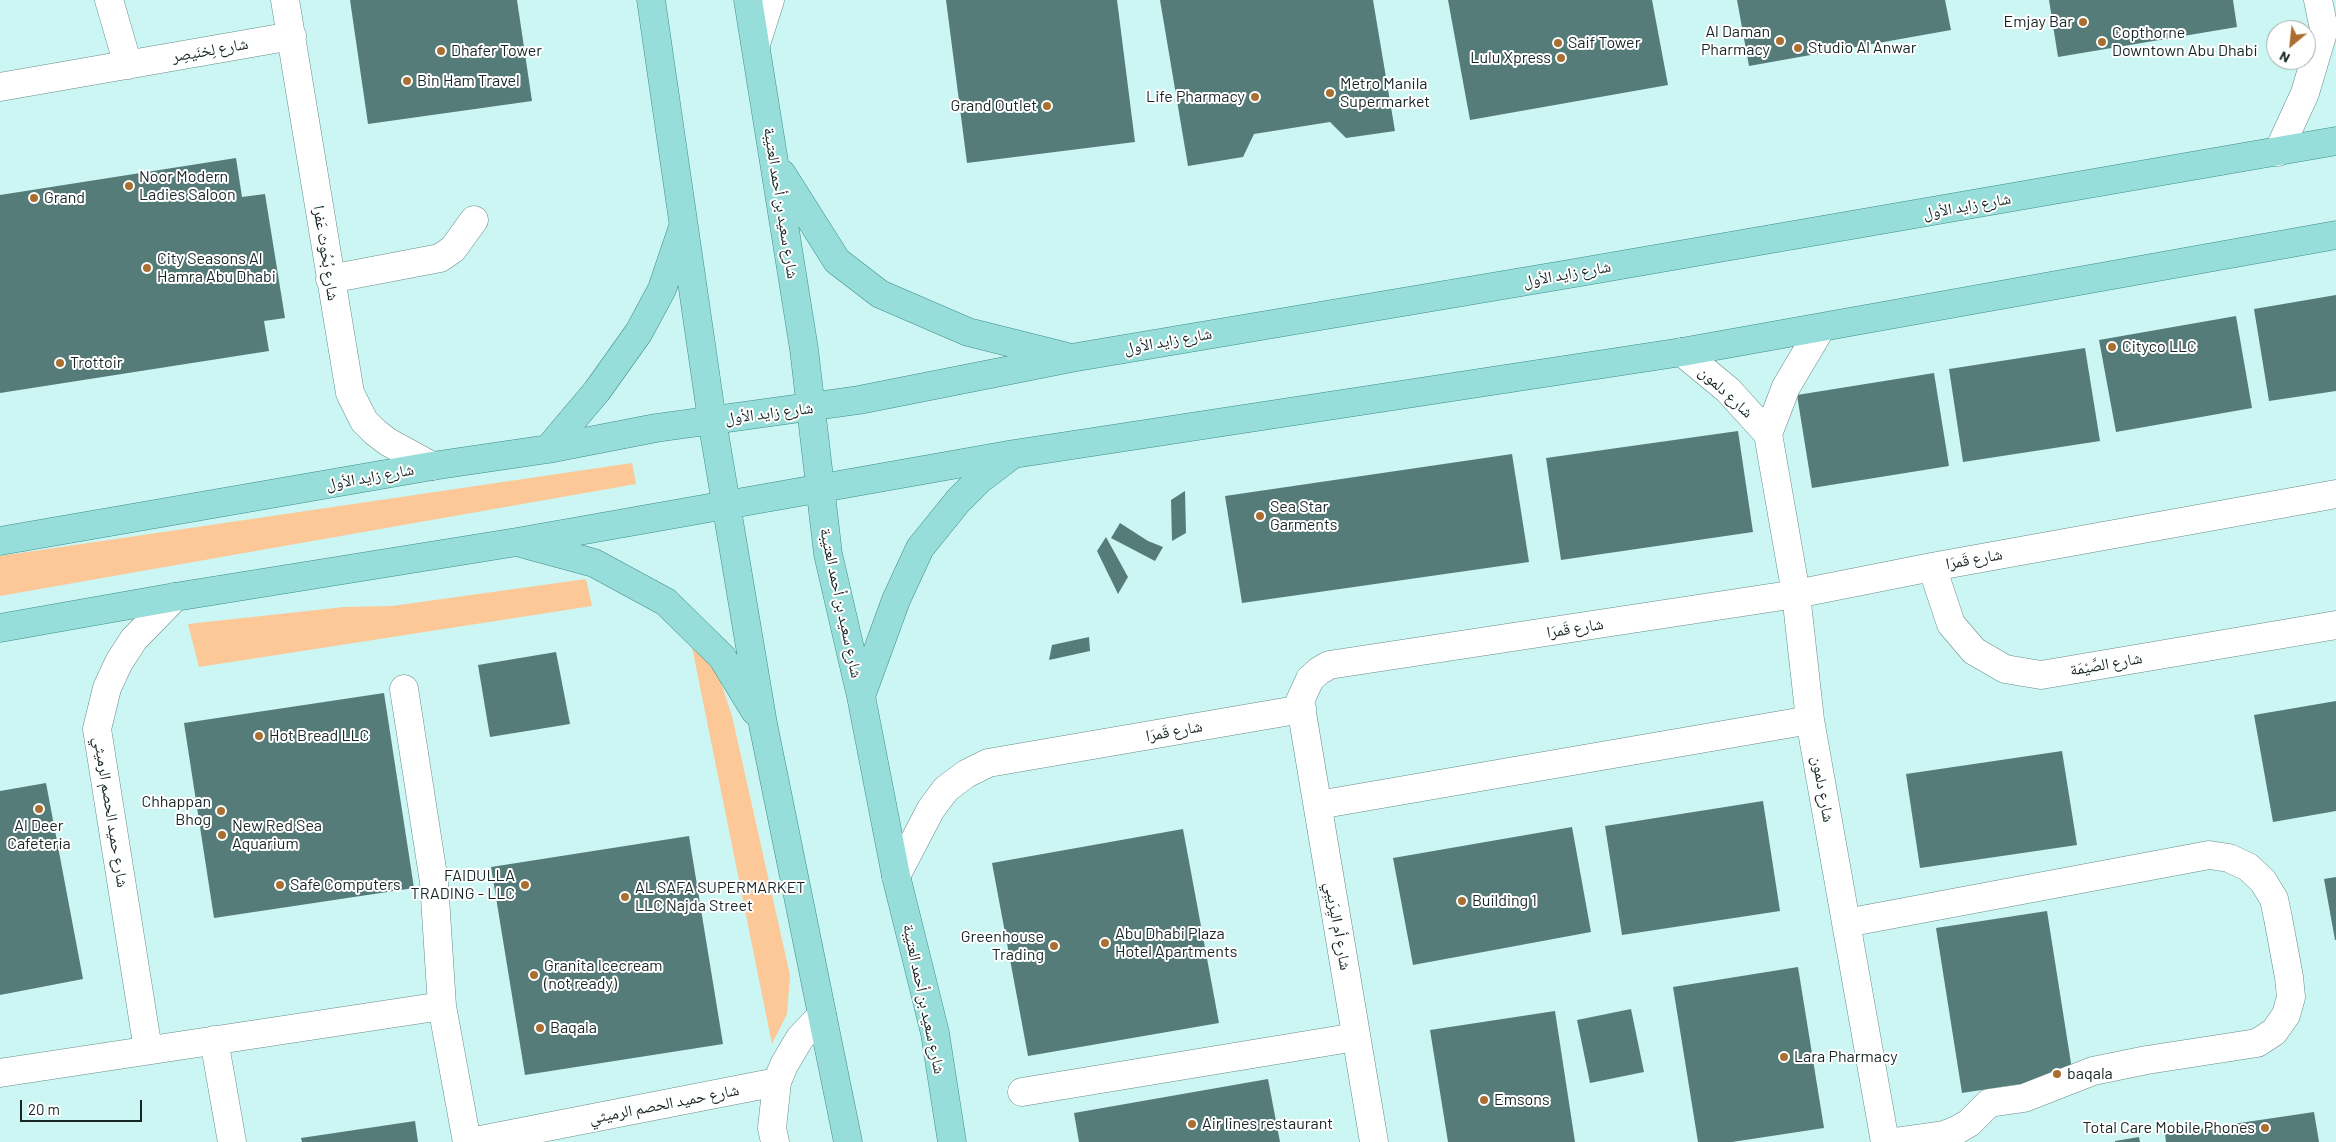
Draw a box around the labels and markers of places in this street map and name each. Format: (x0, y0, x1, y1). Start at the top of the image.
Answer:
place label: Emjay Bar (2004, 12, 2073, 32)
marker: Emjay Bar (2077, 16, 2089, 28)
place label: Al Daman Pharmacy (1701, 22, 1770, 60)
place label: Copthorne Downtown Abu Dhabi (2112, 23, 2258, 61)
place label: Saif Tower (1568, 33, 1640, 53)
marker: Al Daman Pharmacy (1774, 35, 1786, 47)
marker: Copthorne Downtown Abu Dhabi (2096, 36, 2108, 48)
marker: Saif Tower (1552, 37, 1564, 49)
place label: Studio Al Anwar (1808, 38, 1917, 58)
place label: Dhafer Tower (451, 41, 542, 61)
marker: Studio Al Anwar (1792, 42, 1804, 54)
marker: Dhafer Tower (435, 45, 447, 57)
place label: Lulu Xpress (1470, 48, 1551, 68)
marker: Lulu Xpress (1555, 52, 1567, 64)
place label: Bin Ham Travel (417, 71, 520, 91)
place label: Metro Manila Supermarket (1340, 74, 1430, 112)
marker: Bin Ham Travel (401, 75, 413, 87)
place label: Life Pharmacy (1146, 87, 1245, 107)
marker: Metro Manila Supermarket (1324, 87, 1336, 99)
marker: Life Pharmacy (1249, 91, 1261, 103)
place label: Grand Outlet (951, 96, 1037, 116)
marker: Grand Outlet (1041, 100, 1053, 112)
place label: Noor Modern Ladies Saloon (139, 167, 236, 205)
marker: Noor Modern Ladies Saloon (123, 180, 135, 192)
place label: Grand (44, 188, 85, 208)
marker: Grand (28, 192, 40, 204)
place label: City Seasons Al Hamra Abu Dhabi (157, 249, 276, 287)
marker: City Seasons Al Hamra Abu Dhabi (141, 262, 153, 274)
place label: Cityco LLC (2122, 337, 2197, 357)
marker: Cityco LLC (2106, 341, 2118, 353)
place label: Trottoir (70, 353, 123, 373)
marker: Trottoir (54, 357, 66, 369)
place label: Sea Star Garments (1270, 497, 1337, 535)
marker: Sea Star Garments (1254, 510, 1266, 522)
place label: Hot Bread LLC (269, 726, 369, 746)
marker: Hot Bread LLC (253, 730, 265, 742)
place label: Chhappan Bhog (141, 792, 211, 830)
marker: Al Deer Cafeteria (33, 803, 45, 815)
marker: Chhappan Bhog (215, 805, 227, 817)
place label: Al Deer Cafeteria (7, 816, 71, 854)
place label: New Red Sea Aquarium (232, 816, 322, 854)
marker: New Red Sea Aquarium (216, 829, 228, 841)
place label: FAIDULLA TRADING - LLC (411, 866, 515, 904)
place label: Safe Computers (290, 875, 401, 895)
place label: AL SAFA SUPERMARKET LLC Najda Street (635, 878, 805, 916)
marker: Safe Computers (274, 879, 286, 891)
marker: FAIDULLA TRADING - LLC (519, 879, 531, 891)
marker: AL SAFA SUPERMARKET LLC Najda Street (619, 891, 631, 903)
place label: Building 1 (1472, 891, 1537, 911)
marker: Building 1 (1456, 895, 1468, 907)
place label: Abu Dhabi Plaza Hotel Apartments (1115, 924, 1237, 962)
place label: Greenhouse Trading (961, 927, 1044, 965)
marker: Abu Dhabi Plaza Hotel Apartments (1099, 937, 1111, 949)
marker: Greenhouse Trading (1048, 940, 1060, 952)
place label: Granita Icecream (not ready) (544, 956, 663, 994)
marker: Granita Icecream (not ready) (528, 969, 540, 981)
place label: Baqala (550, 1018, 597, 1038)
marker: Baqala (534, 1022, 546, 1034)
place label: Lara Pharmacy (1794, 1047, 1898, 1067)
marker: Lara Pharmacy (1778, 1051, 1790, 1063)
place label: baqala (2067, 1064, 2113, 1084)
marker: baqala (2051, 1068, 2063, 1080)
place label: Emsons (1494, 1090, 1550, 1110)
marker: Emsons (1478, 1094, 1490, 1106)
place label: Air lines restaurant (1202, 1114, 1333, 1134)
marker: Air lines restaurant (1186, 1118, 1198, 1130)
place label: Total Care Mobile Phones (2083, 1118, 2255, 1138)
marker: Total Care Mobile Phones (2259, 1122, 2271, 1134)

